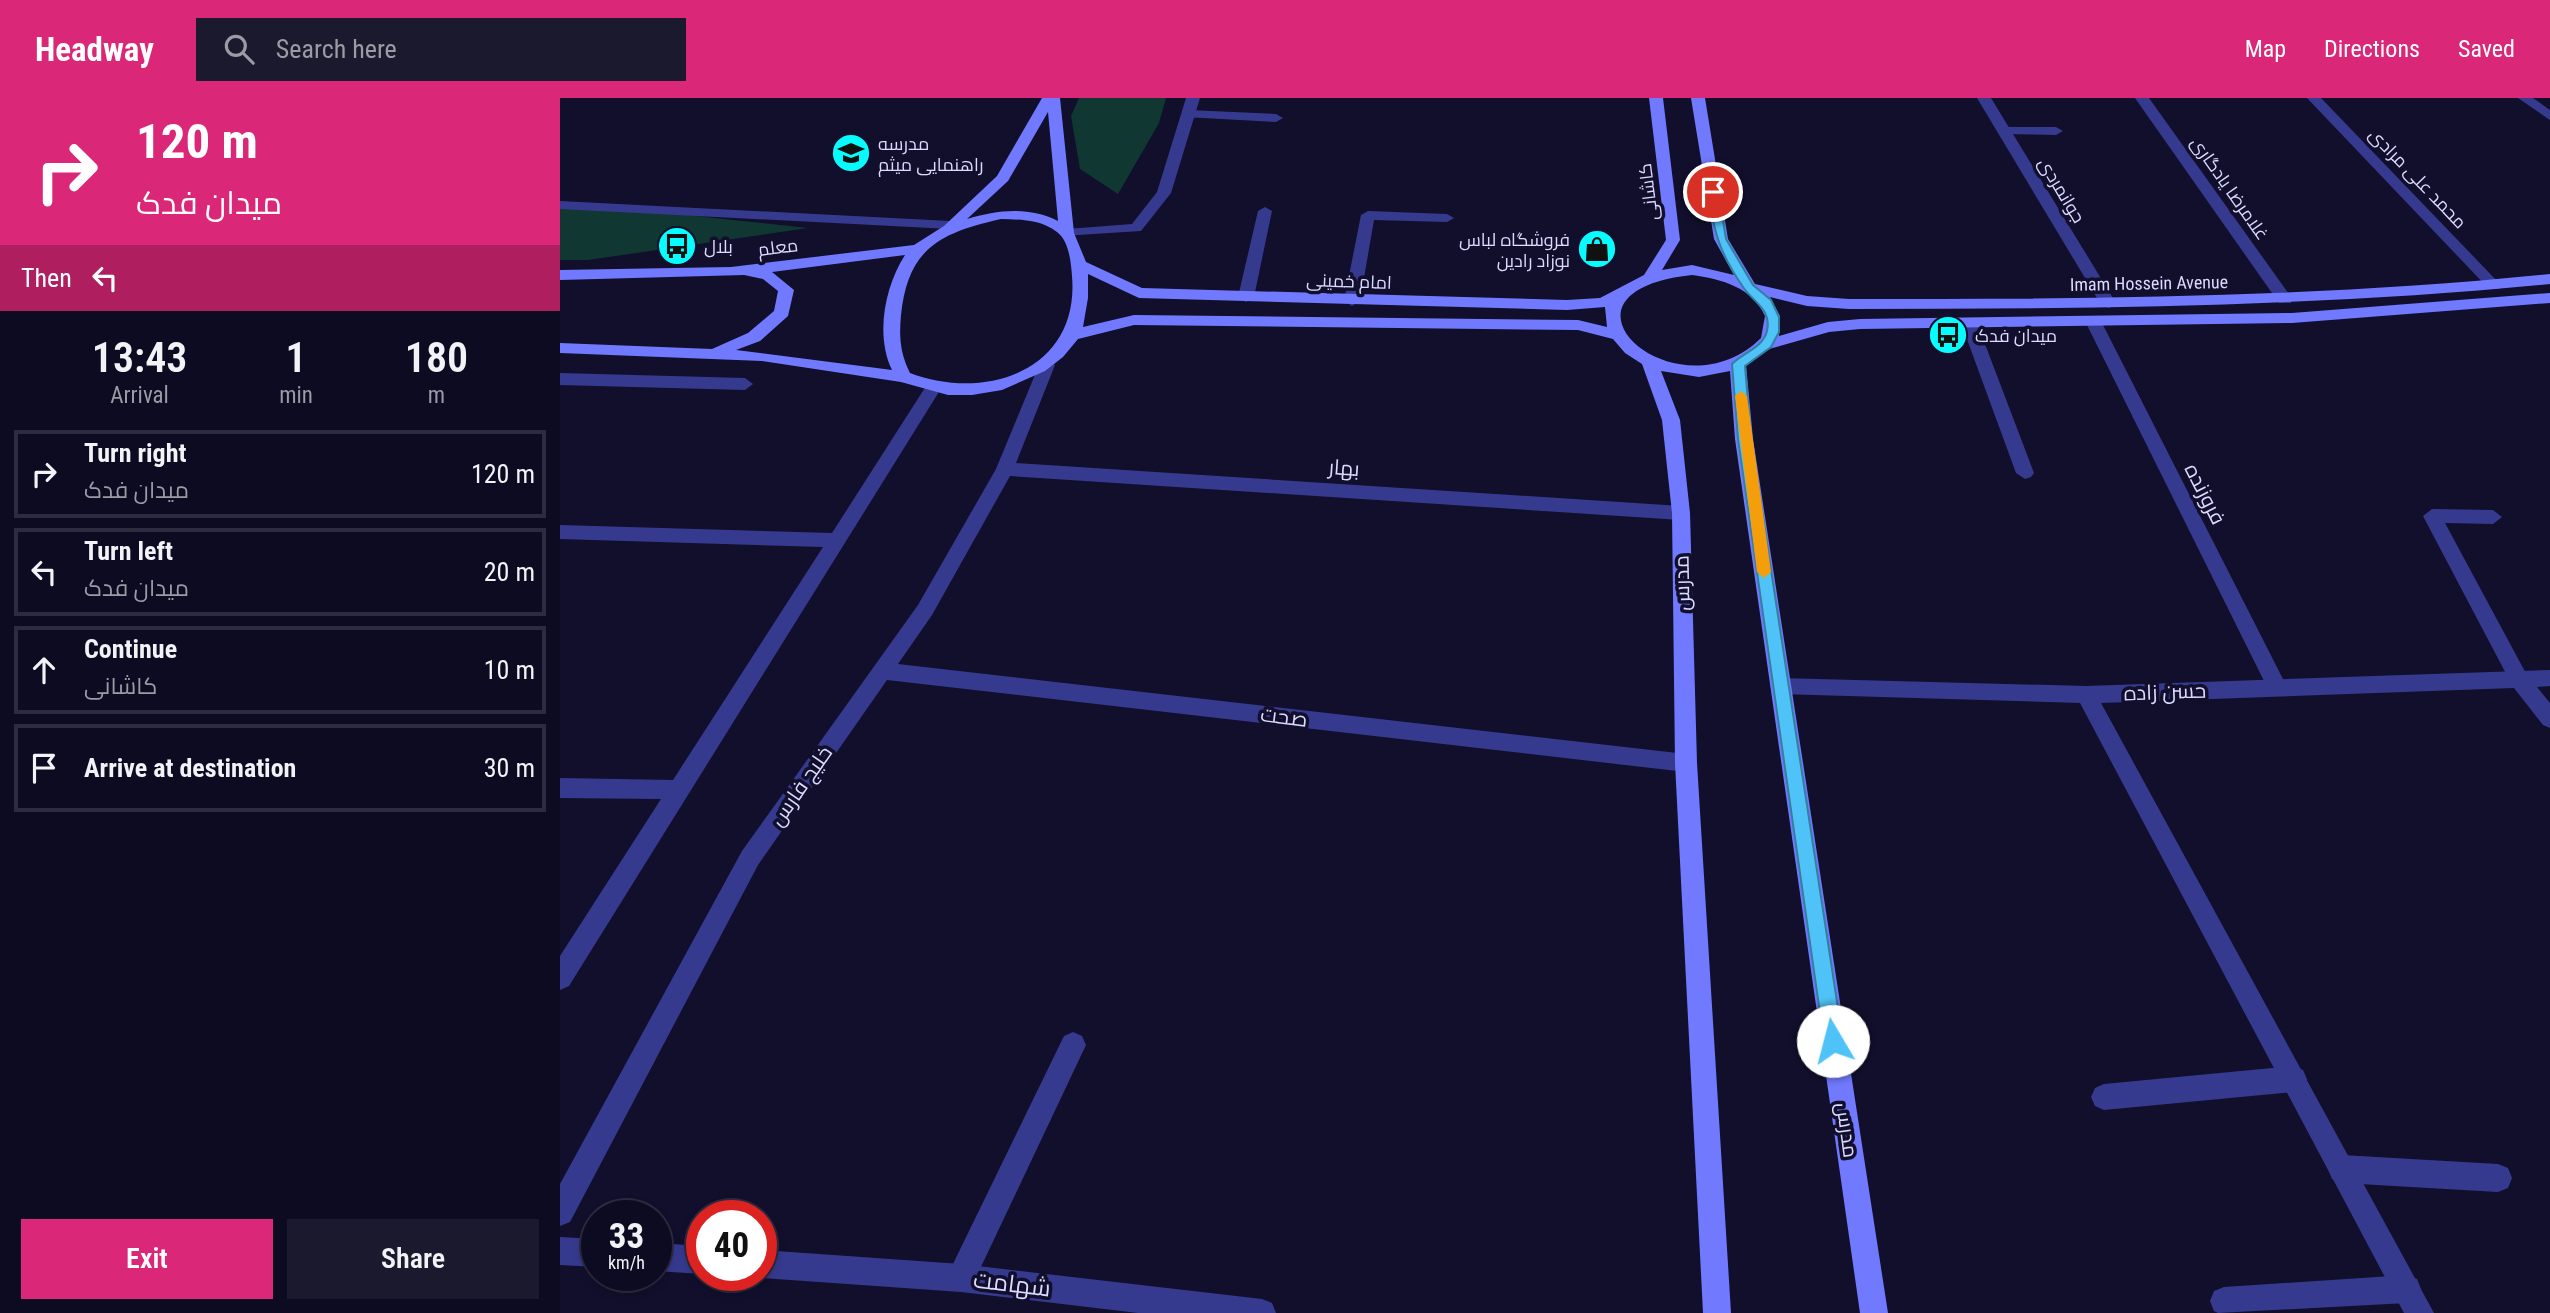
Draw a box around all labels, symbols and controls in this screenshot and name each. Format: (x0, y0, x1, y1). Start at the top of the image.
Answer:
search box (196, 18, 686, 81)
text: Headway (35, 30, 154, 69)
icon: search (220, 30, 258, 68)
text: Search here (276, 34, 397, 64)
text: Map (2245, 35, 2286, 63)
text: Directions (2324, 35, 2420, 63)
text: Saved (2458, 35, 2515, 63)
text: 120 m (136, 113, 258, 170)
street label: محمد علی مرادی (2364, 124, 2471, 233)
icon: right (21, 126, 112, 217)
school or university icon: مدرسه راهنمایی میثم (830, 132, 872, 174)
street label: غلامرضا یادگاری (2186, 132, 2273, 244)
place label: مدرسه راهنمایی میثم (878, 133, 984, 177)
street label: جوانمردی (2033, 154, 2090, 227)
street label: کاشانی (1634, 162, 1663, 222)
pin (1683, 162, 1743, 222)
icon: arrive (1694, 173, 1732, 211)
text: میدان فدک (136, 184, 282, 222)
bus stop icon: بلال (656, 225, 698, 267)
shop icon: فروشگاه لباس نوزاد رادین (1576, 228, 1618, 270)
place label: فروشگاه لباس نوزاد رادین (1459, 229, 1570, 272)
street label: معلم (757, 234, 800, 262)
place label: بلال (704, 236, 733, 258)
icon: left (86, 259, 124, 297)
text: Then (21, 263, 72, 293)
street label: امام خمینی (1306, 269, 1392, 295)
street label: Imam Hossein Avenue (2070, 271, 2228, 295)
bus stop icon: میدان فدک (1927, 314, 1969, 356)
place label: میدان فدک (1975, 325, 2057, 347)
text: 13:43 (92, 333, 187, 382)
text: 1 (286, 333, 307, 382)
text: 180 (405, 333, 468, 382)
text: Arrival (110, 382, 169, 409)
text: min (279, 382, 313, 409)
text: m (428, 382, 445, 409)
text: Turn right (84, 438, 186, 468)
icon: right (25, 455, 63, 493)
street label: بهار (1327, 455, 1360, 482)
text: 120 m (471, 459, 535, 489)
street label: فروزنده (2180, 460, 2230, 528)
text: میدان فدک (84, 477, 189, 504)
text: Turn left (84, 536, 173, 566)
icon: left (25, 553, 63, 591)
street label: مدرس (1670, 555, 1695, 611)
text: 20 m (484, 557, 535, 587)
text: میدان فدک (84, 575, 189, 602)
text: Continue (84, 634, 177, 664)
icon: ahead (25, 651, 63, 689)
text: 10 m (484, 655, 535, 685)
text: کاشانی (84, 673, 157, 700)
street label: حسن زاده (2123, 679, 2207, 706)
street label: صحت (1259, 702, 1309, 732)
street label: خلیج فارس (765, 741, 839, 832)
icon: arrive (25, 749, 63, 787)
text: Arrive at destination (84, 753, 296, 783)
text: 30 m (484, 753, 535, 783)
position arrow (1796, 1004, 1870, 1078)
street label: مدرس (1830, 1101, 1863, 1159)
speed limit sign: 40 (686, 1200, 777, 1291)
text: 33 (609, 1216, 644, 1257)
button: Exit (21, 1219, 273, 1299)
button: Share (287, 1219, 539, 1299)
text: km/h (608, 1252, 645, 1273)
street label: شهامت (972, 1265, 1052, 1303)

